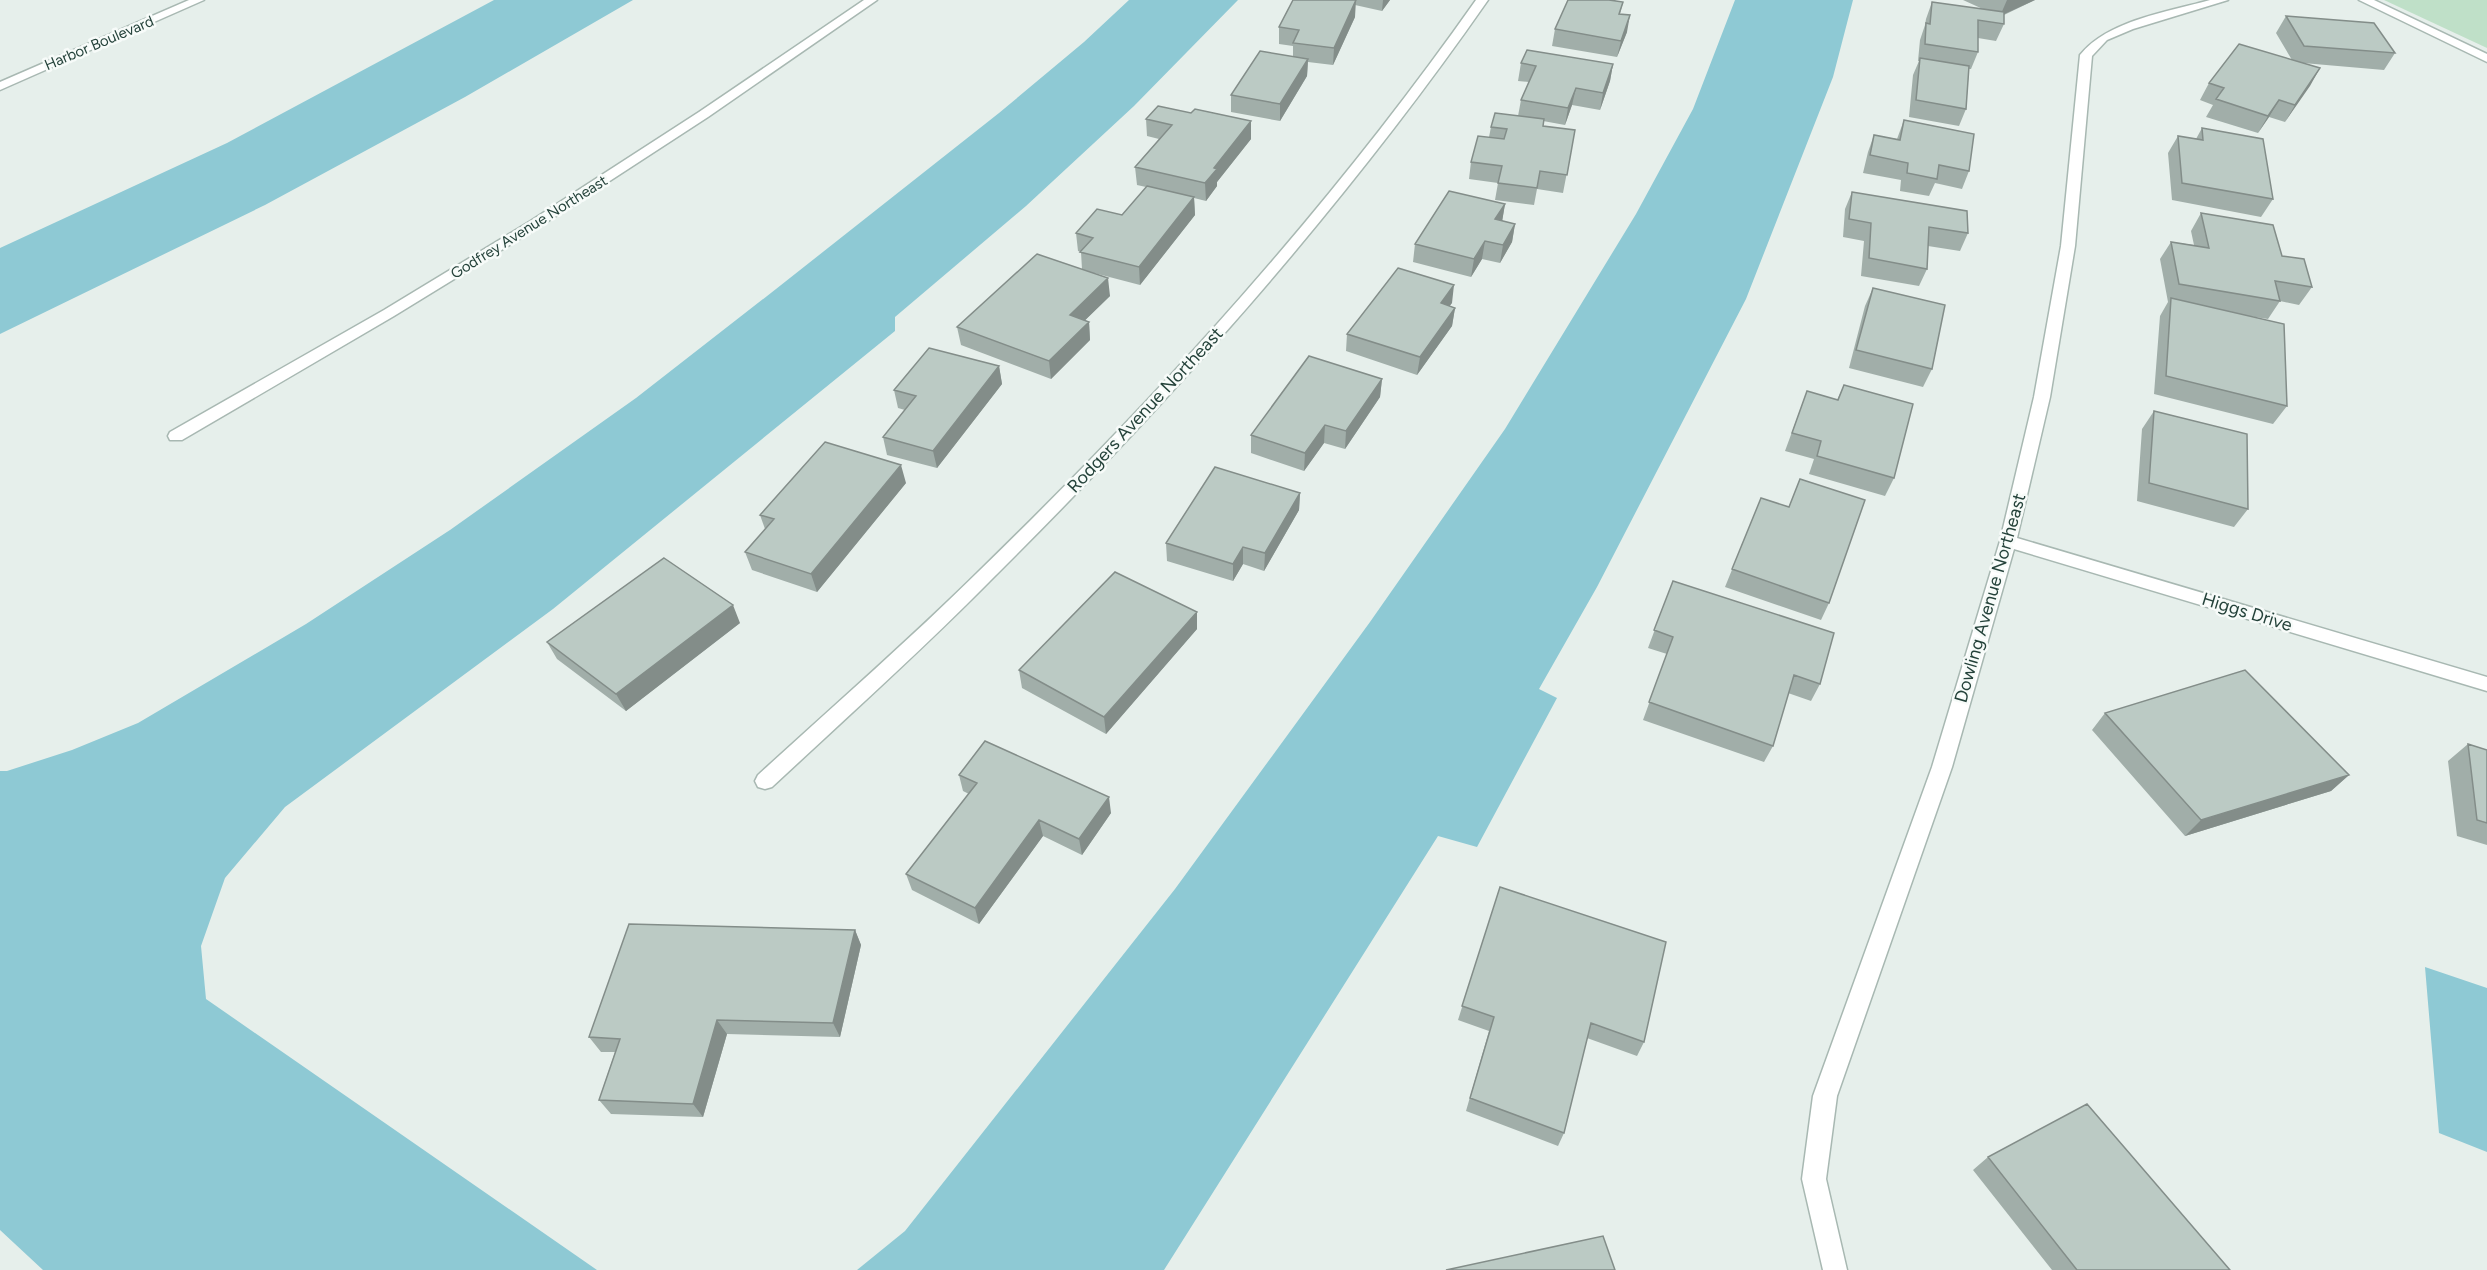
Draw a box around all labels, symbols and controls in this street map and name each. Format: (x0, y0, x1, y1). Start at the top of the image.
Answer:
street label: Harbor Boulevard (42, 12, 156, 74)
street label: Godfrey Avenue Northeast (447, 171, 611, 283)
street label: Rodgers Avenue Northeast (1062, 322, 1228, 497)
street label: Dowling Avenue Northeast (1950, 491, 2030, 705)
street label: Higgs Drive (2199, 588, 2295, 636)

